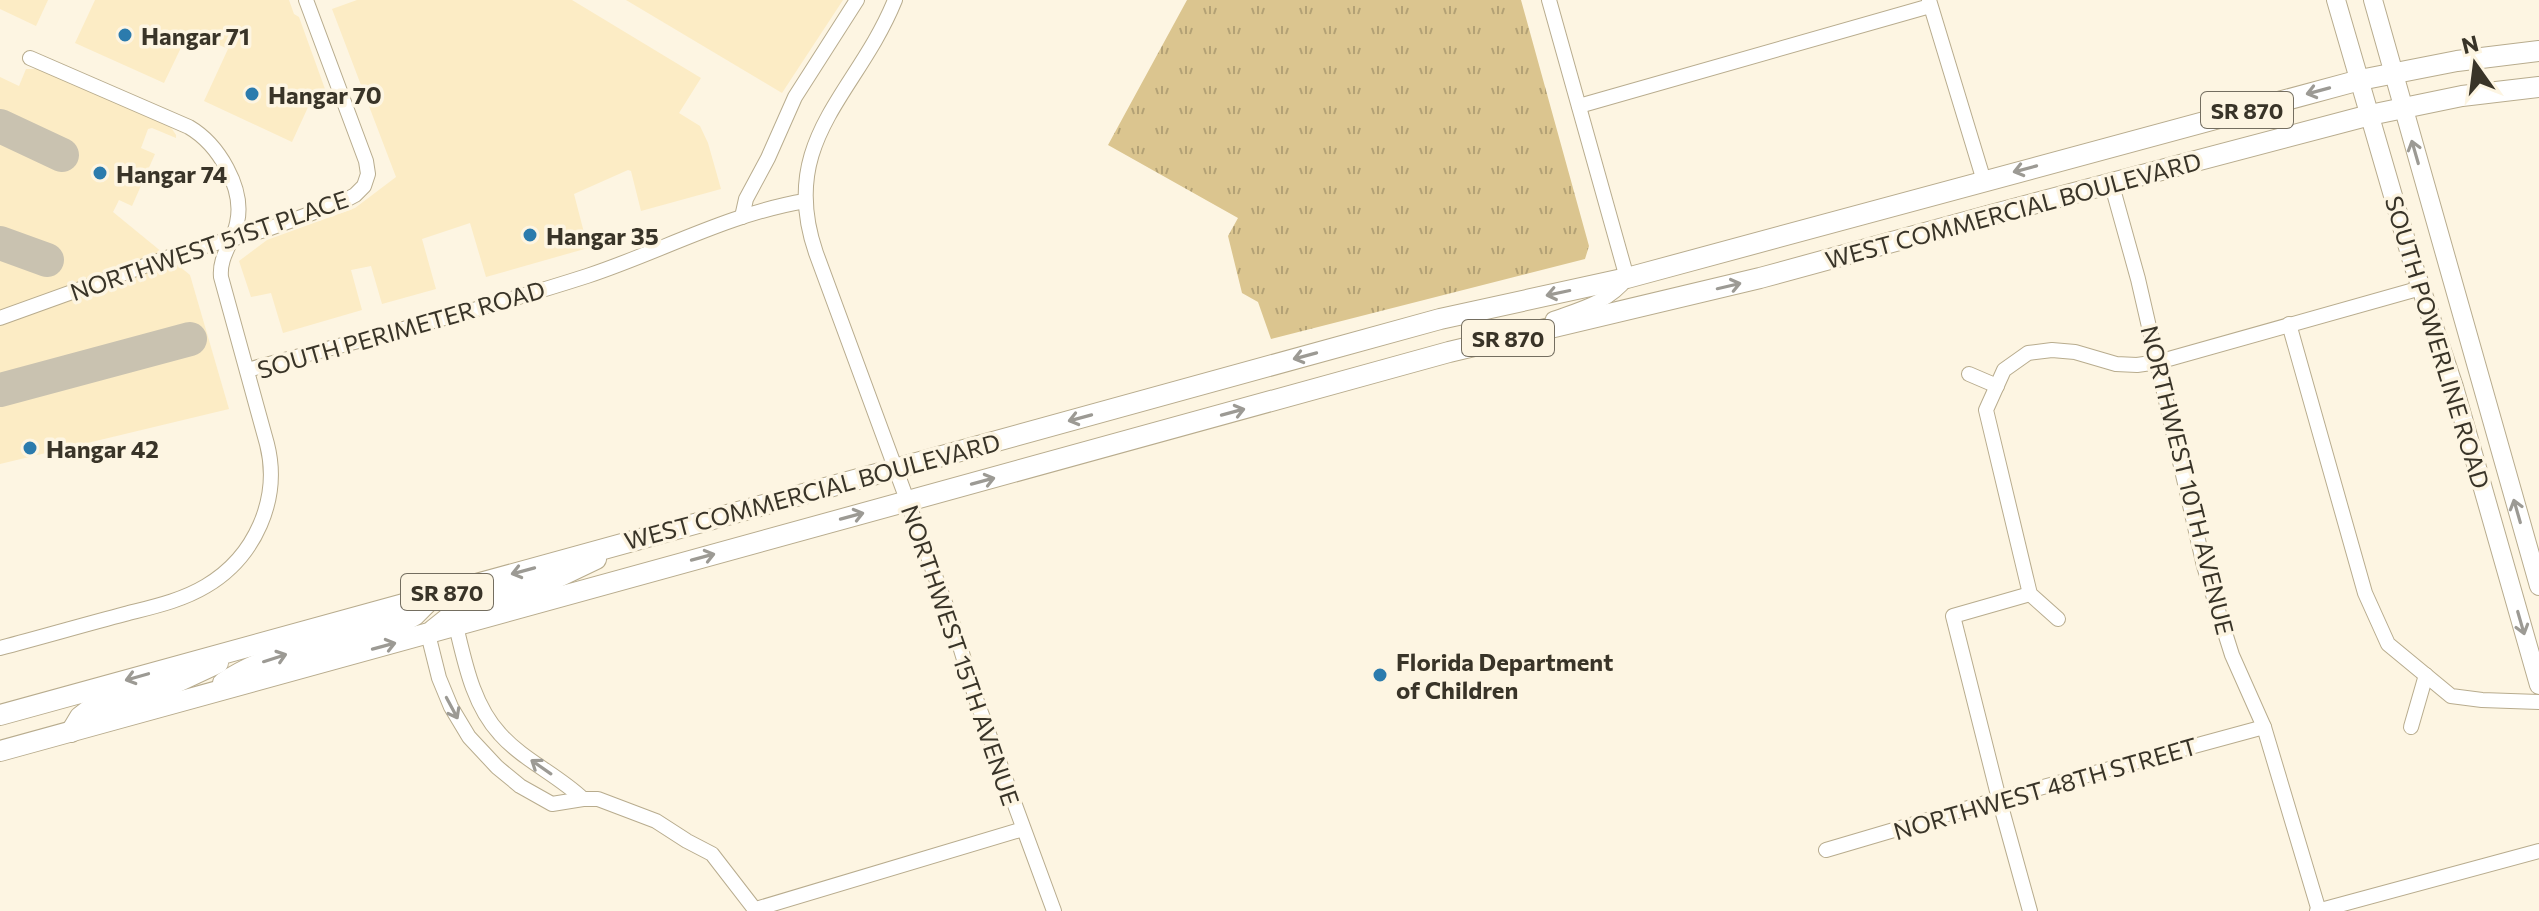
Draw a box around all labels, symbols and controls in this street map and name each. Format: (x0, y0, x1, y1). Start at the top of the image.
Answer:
place label: Hangar 71 (141, 21, 250, 50)
north arrow (2435, 24, 2515, 104)
marker: Hangar 71 (116, 26, 134, 44)
text: N (2459, 29, 2481, 59)
place label: Hangar 70 (268, 80, 382, 109)
marker: Hangar 70 (243, 85, 261, 103)
one-way arrow (2306, 85, 2332, 100)
road number: SR 870 (2201, 92, 2293, 128)
one-way arrow (2407, 139, 2422, 165)
street label: WEST COMMERCIAL BOULEVARD (1822, 146, 2204, 274)
place label: Hangar 74 (116, 159, 228, 188)
one-way arrow (2013, 163, 2039, 178)
marker: Hangar 74 (91, 164, 109, 182)
street label: NORTHWEST 51ST PLACE (66, 184, 352, 306)
street label: SOUTH POWERLINE ROAD (2380, 192, 2496, 492)
place label: Hangar 35 (546, 221, 659, 250)
marker: Hangar 35 (521, 226, 539, 244)
street label: SOUTH PERIMETER ROAD (254, 274, 548, 384)
one-way arrow (1716, 277, 1742, 292)
one-way arrow (1545, 286, 1571, 301)
road number: SR 870 (1462, 320, 1554, 356)
street label: NORTHWEST 10TH AVENUE (2136, 322, 2240, 638)
one-way arrow (1293, 349, 1319, 364)
one-way arrow (1220, 403, 1246, 418)
one-way arrow (1067, 411, 1093, 426)
street label: WEST COMMERCIAL BOULEVARD (621, 427, 1003, 555)
place label: Hangar 42 (46, 434, 159, 463)
marker: Hangar 42 (21, 439, 39, 457)
one-way arrow (969, 472, 995, 487)
one-way arrow (2509, 499, 2524, 525)
street label: NORTHWEST 15TH AVENUE (896, 501, 1026, 809)
one-way arrow (838, 508, 864, 523)
one-way arrow (689, 549, 715, 564)
one-way arrow (510, 564, 536, 579)
road number: SR 870 (401, 574, 493, 610)
one-way arrow (2515, 610, 2530, 636)
one-way arrow (370, 637, 396, 652)
place label: Florida Department of Children (1396, 647, 1613, 704)
one-way arrow (261, 650, 287, 665)
marker: Florida Department of Children (1371, 666, 1389, 684)
one-way arrow (124, 670, 150, 685)
one-way arrow (444, 695, 460, 719)
street label: NORTHWEST 48TH STREET (1890, 731, 2200, 845)
one-way arrow (531, 759, 553, 775)

